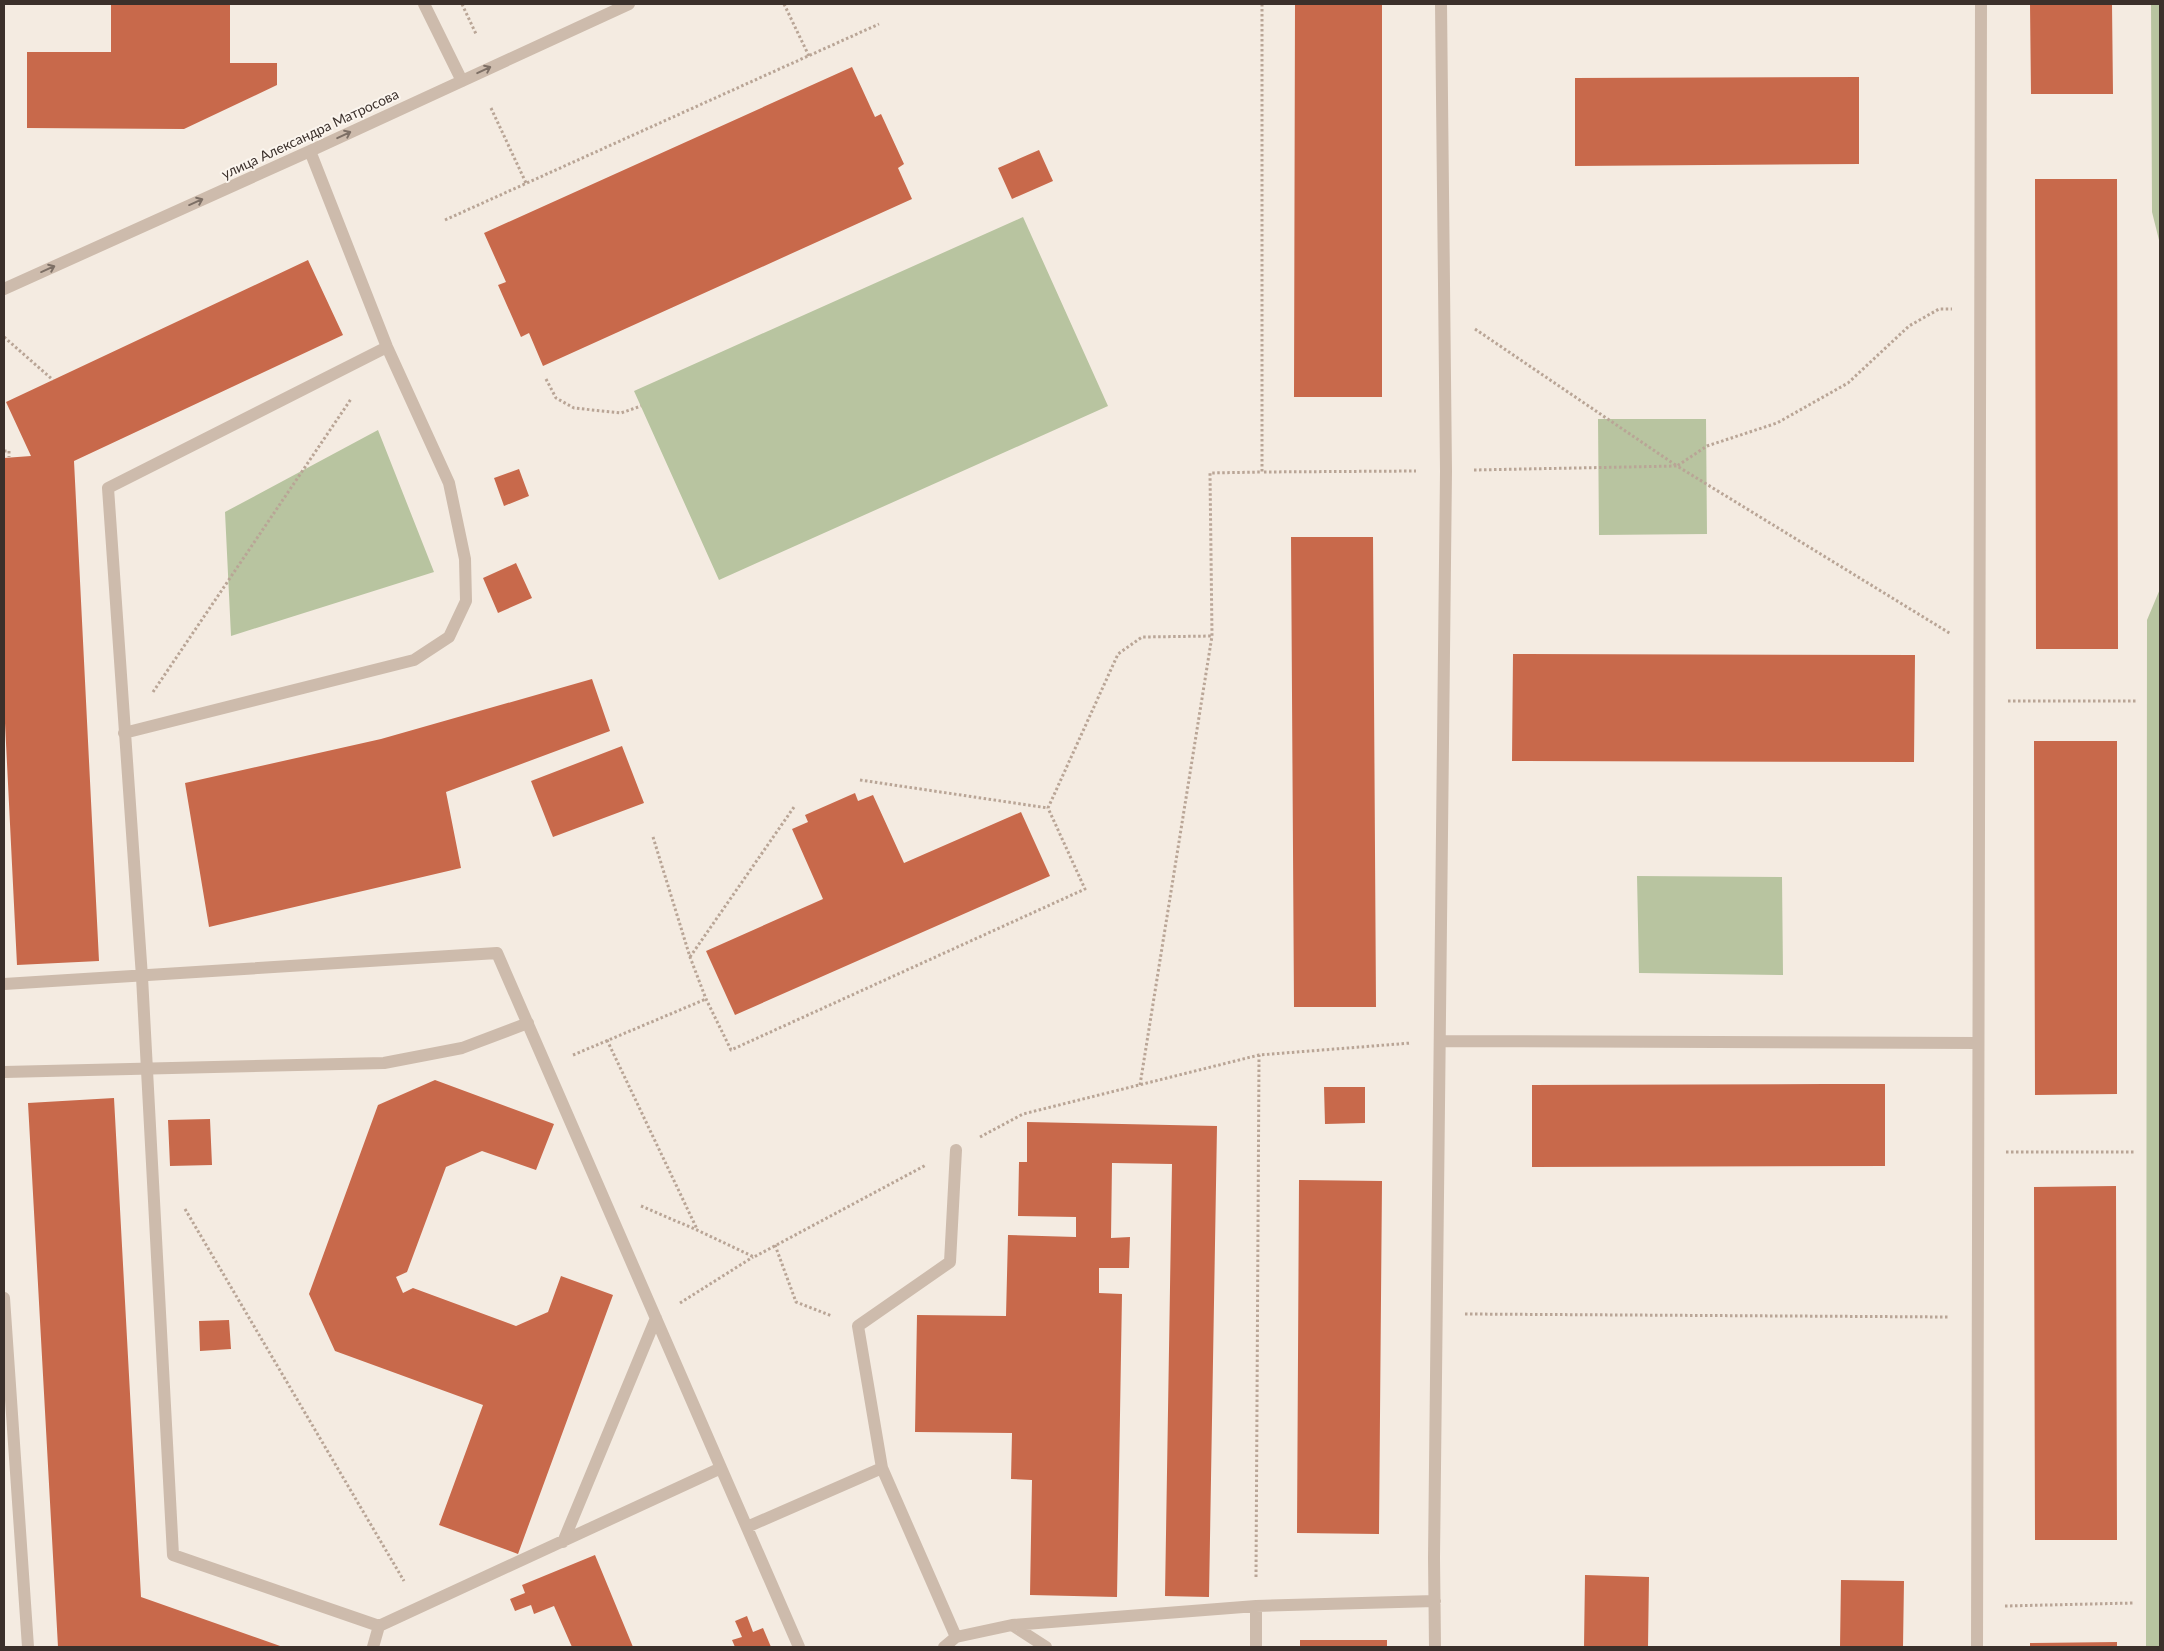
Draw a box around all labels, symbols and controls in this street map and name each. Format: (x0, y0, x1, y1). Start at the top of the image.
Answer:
one-way arrow (476, 65, 491, 74)
street label: улица Александра Матросова (219, 85, 401, 182)
one-way arrow (336, 130, 351, 140)
one-way arrow (188, 197, 203, 207)
one-way arrow (40, 264, 55, 274)

